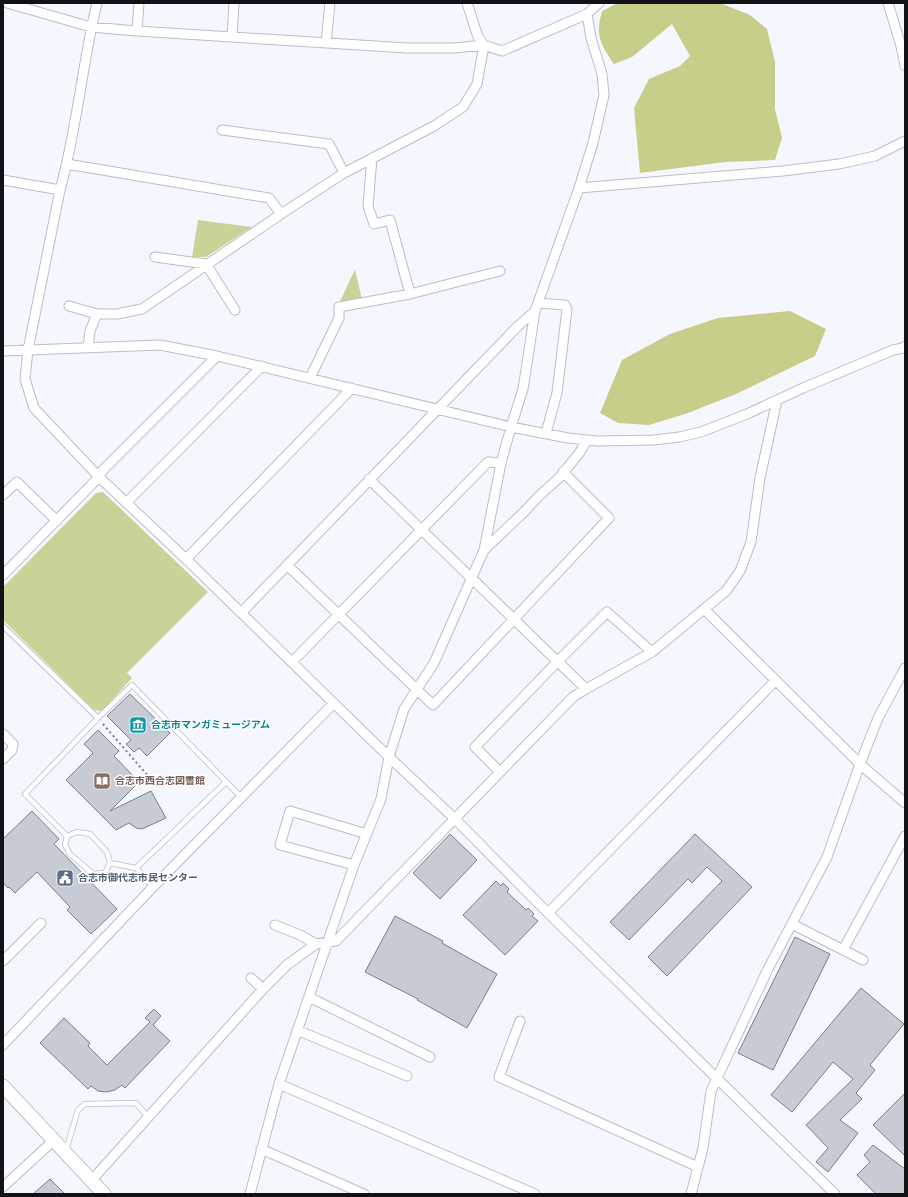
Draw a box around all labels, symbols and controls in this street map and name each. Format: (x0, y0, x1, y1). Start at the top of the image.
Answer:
museum icon: 合志市マンガミュージアム (128, 715, 148, 735)
place label: 合志市マンガミュージアム (151, 719, 270, 731)
library icon: 合志市西合志図書館 (92, 771, 112, 791)
place label: 合志市西合志図書館 (115, 775, 205, 787)
public building icon: 合志市御代志市民センター (55, 868, 75, 888)
place label: 合志市御代志市民センター (78, 872, 198, 884)

